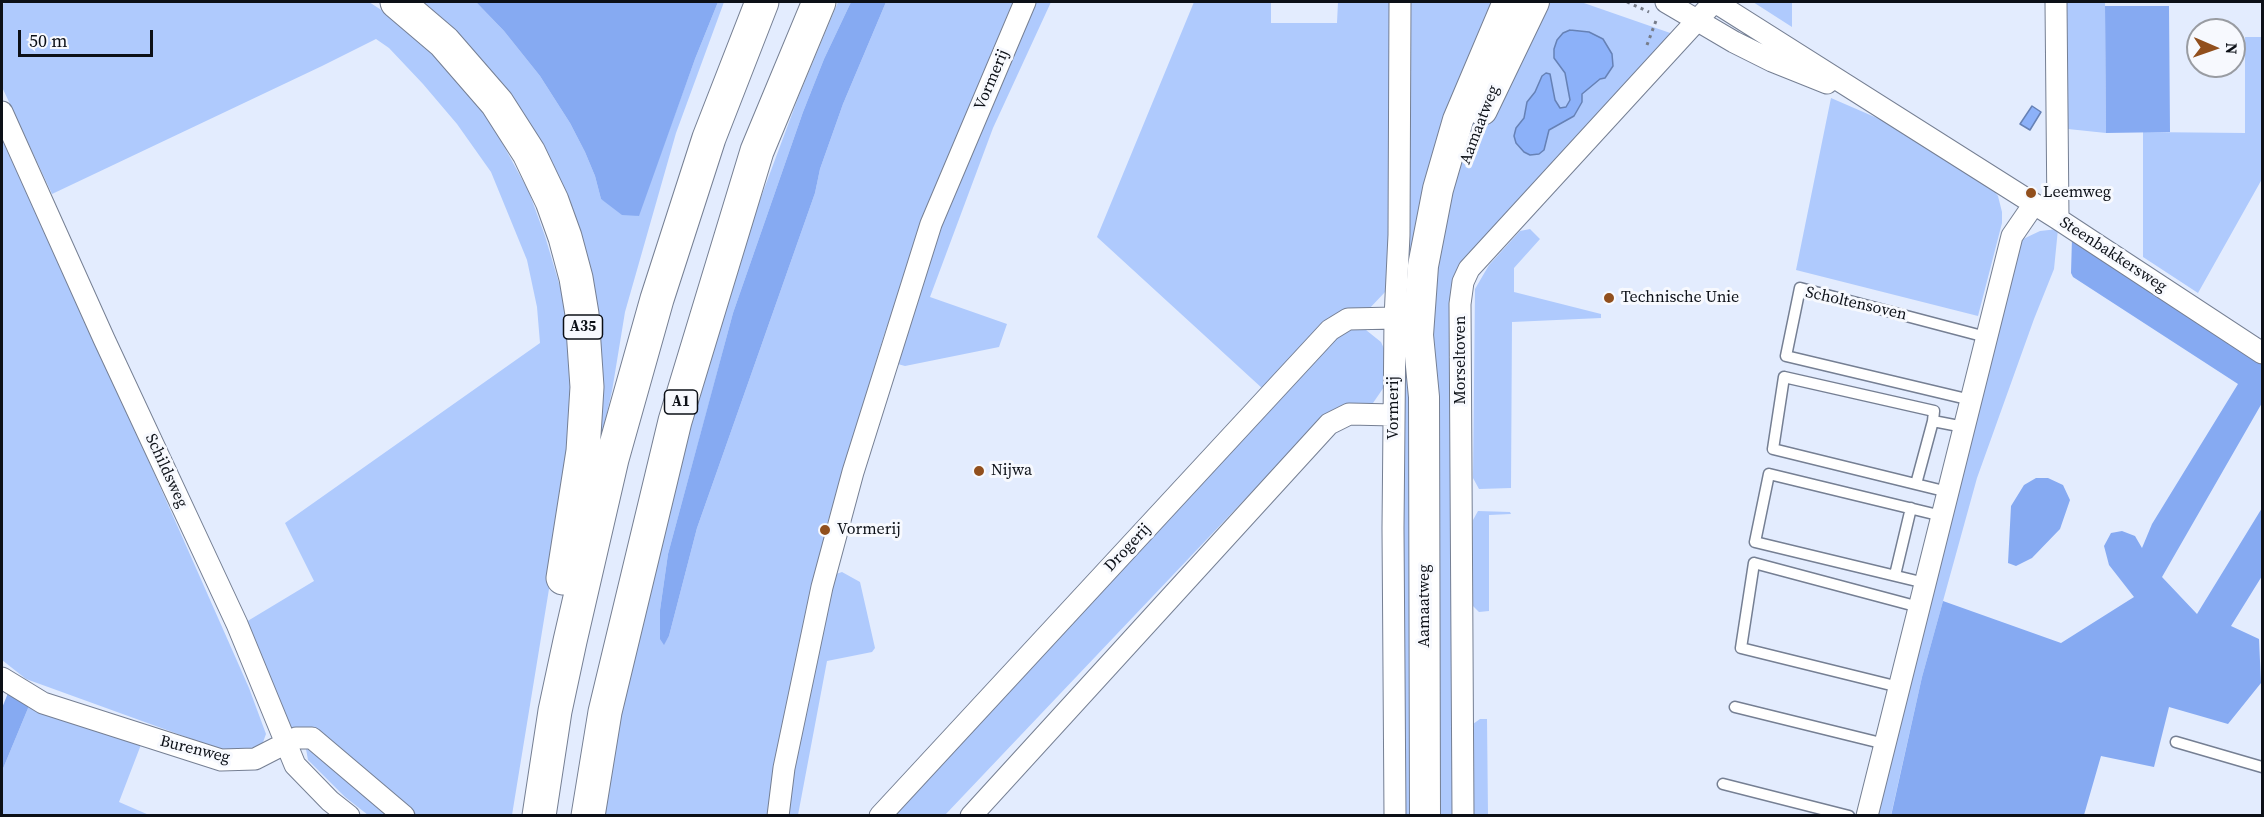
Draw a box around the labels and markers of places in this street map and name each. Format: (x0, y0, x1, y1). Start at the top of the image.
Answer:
place label: Leemweg (2043, 183, 2111, 203)
marker: Leemweg (2024, 186, 2038, 200)
place label: Technische Unie (1621, 288, 1739, 308)
marker: Technische Unie (1602, 291, 1616, 305)
place label: Nijwa (991, 461, 1032, 481)
marker: Nijwa (972, 464, 986, 478)
place label: Vormerij (837, 520, 901, 540)
marker: Vormerij (818, 523, 832, 537)

